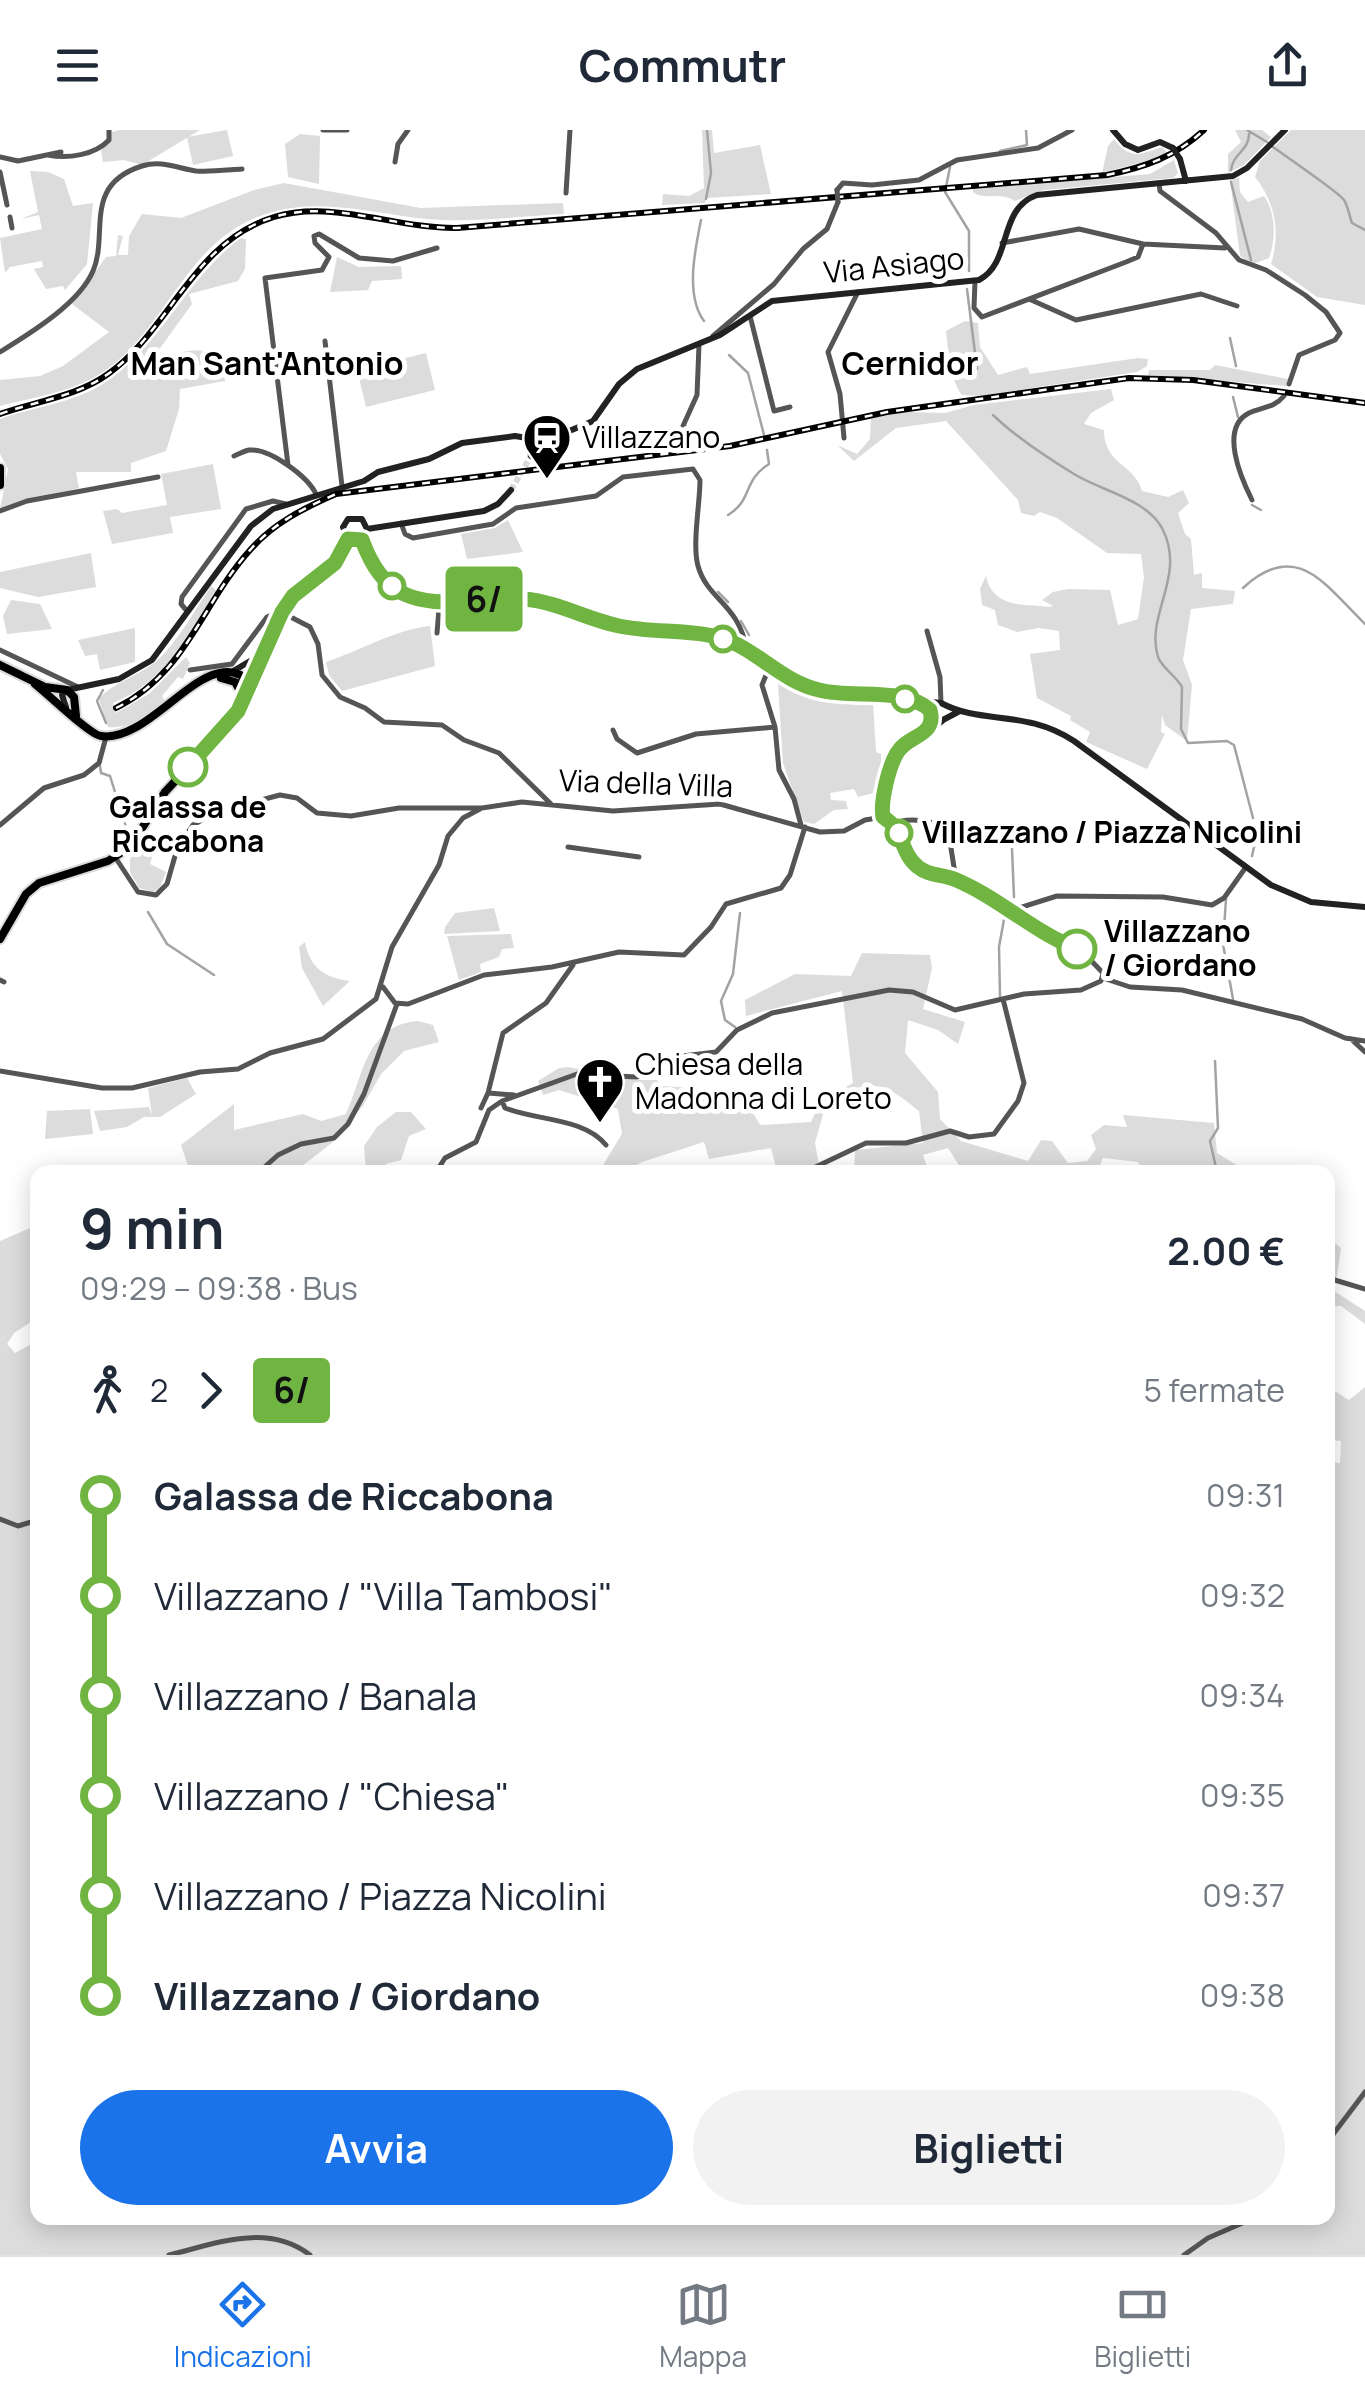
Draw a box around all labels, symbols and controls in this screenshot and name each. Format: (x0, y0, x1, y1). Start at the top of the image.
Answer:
text: Commutr (579, 34, 786, 96)
icon: menu (50, 38, 105, 93)
icon: share (1260, 38, 1315, 93)
street label: Via Asiago (822, 237, 966, 292)
district label: Man Sant'Antonio (130, 341, 404, 385)
district label: Cernidor (842, 341, 978, 385)
station icon: Villazzano (521, 412, 573, 480)
place label: Villazzano (582, 416, 720, 457)
line badge: 6/ (439, 566, 529, 632)
unlabelled marker (379, 573, 405, 599)
text: 6/ (466, 575, 502, 623)
unlabelled marker (710, 626, 736, 652)
unlabelled marker (892, 686, 918, 712)
marker: Galassa de Riccabona (169, 748, 207, 786)
street label: Via della Villa (558, 759, 734, 806)
place label: Galassa de Riccabona (109, 786, 267, 861)
place label: Villazzano / Piazza Nicolini (922, 811, 1302, 852)
marker: Villazzano / Piazza Nicolini (886, 820, 912, 846)
place label: Villazzano / Giordano (1104, 910, 1256, 985)
marker: Villazzano / Giordano (1058, 930, 1096, 968)
place label: Chiesa della Madonna di Loreto (635, 1043, 892, 1118)
church icon: Chiesa della Madonna di Loreto (574, 1056, 626, 1124)
text: 9 min (80, 1190, 224, 1266)
text: 2.00 € (1167, 1224, 1285, 1276)
text: 09:29 – 09:38 · Bus (80, 1266, 358, 1310)
icon: walk (80, 1363, 135, 1418)
icon: forward (183, 1363, 238, 1418)
text: 6/ (273, 1366, 310, 1414)
text: 2 (150, 1368, 168, 1412)
text: 5 fermate (1143, 1368, 1285, 1412)
text: Galassa de Riccabona (154, 1469, 554, 1521)
text: 09:31 (1206, 1473, 1285, 1517)
text: Villazzano / "Villa Tambosi" (154, 1569, 613, 1621)
text: 09:32 (1200, 1573, 1285, 1617)
text: Villazzano / Banala (154, 1669, 477, 1721)
text: 09:34 (1199, 1673, 1285, 1717)
text: Villazzano / "Chiesa" (154, 1769, 510, 1821)
text: 09:35 (1200, 1773, 1285, 1817)
text: Villazzano / Piazza Nicolini (154, 1869, 607, 1921)
text: 09:37 (1202, 1873, 1285, 1917)
text: Villazzano / Giordano (154, 1969, 540, 2021)
text: 09:38 (1200, 1973, 1285, 2017)
button: Avvia (80, 2090, 673, 2205)
button: Biglietti (693, 2090, 1285, 2205)
tab: Indicazioni (174, 2277, 312, 2375)
tab: Mappa (659, 2277, 747, 2375)
tab: Biglietti (1094, 2277, 1191, 2375)

